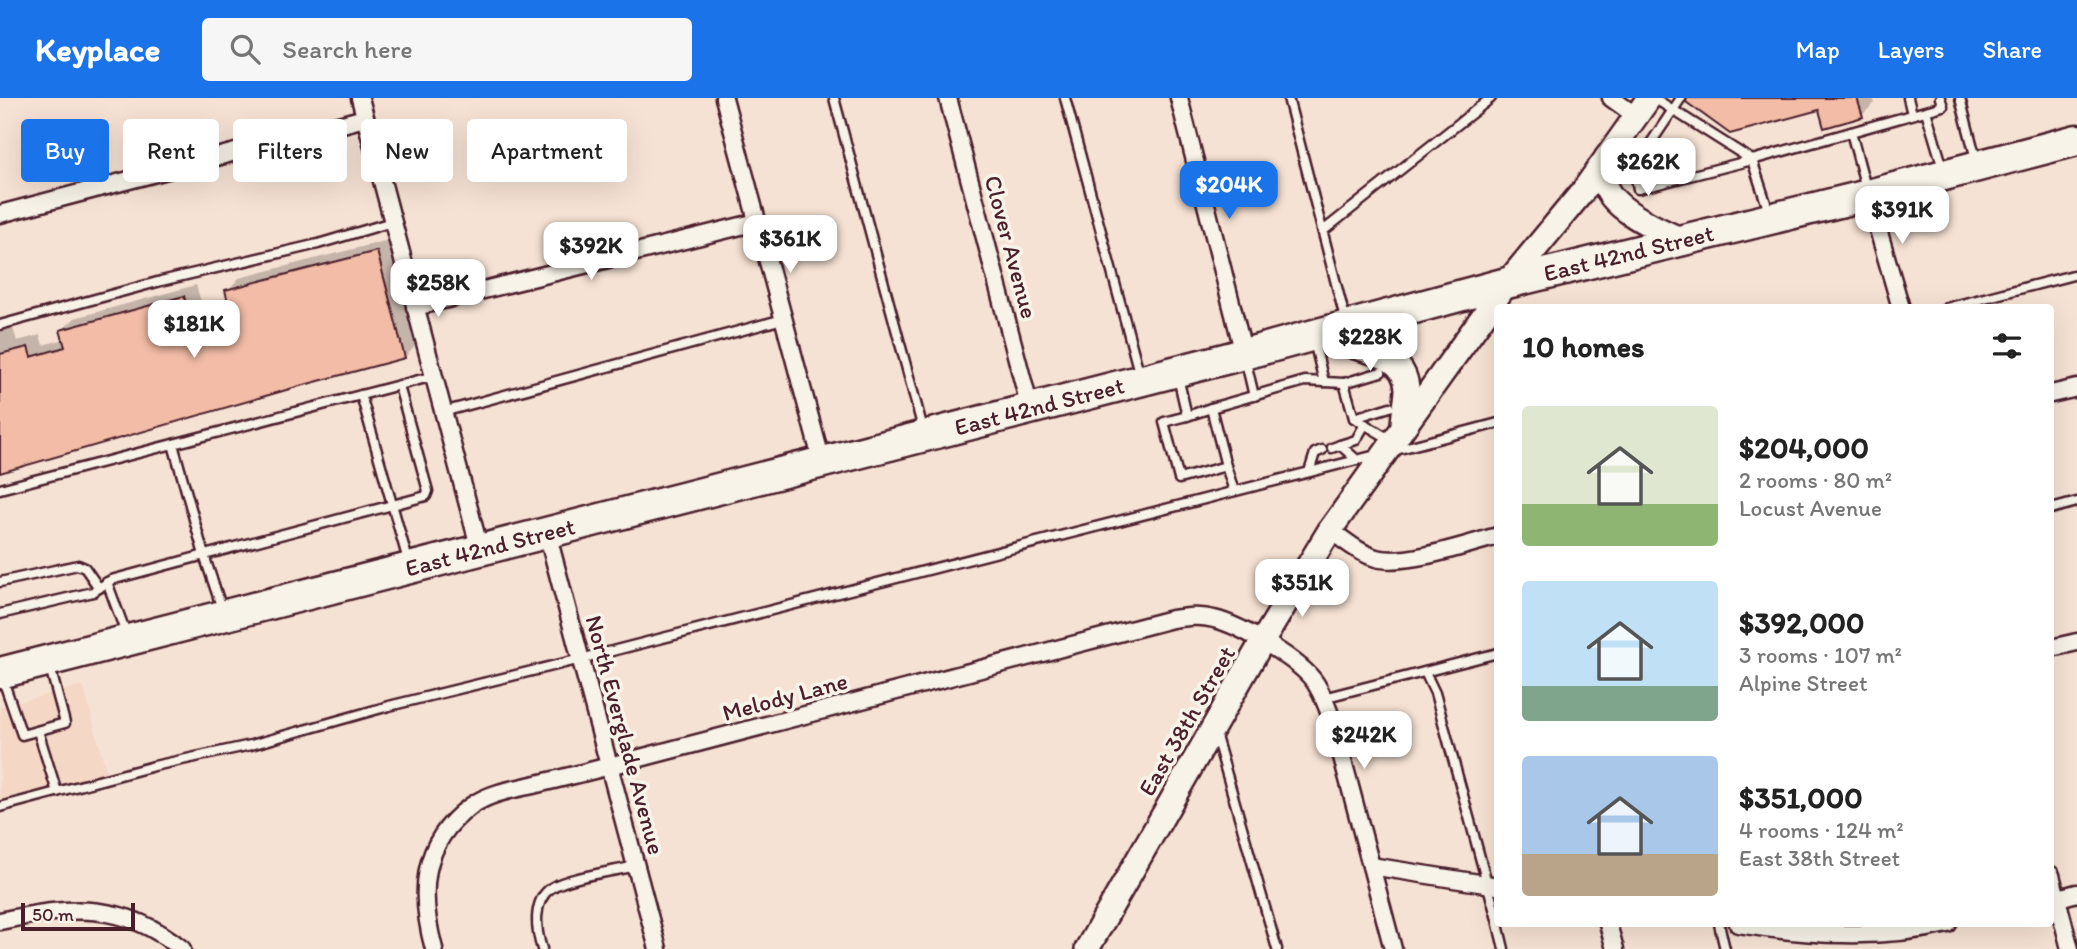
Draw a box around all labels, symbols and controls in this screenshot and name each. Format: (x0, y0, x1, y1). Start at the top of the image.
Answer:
search box (202, 18, 692, 81)
text: Keyplace (35, 30, 160, 69)
icon: search (226, 30, 264, 68)
text: Search here (282, 33, 413, 65)
text: Map (1796, 35, 1840, 64)
text: Layers (1878, 35, 1945, 64)
text: Share (1983, 35, 2042, 64)
chip: Buy (21, 119, 109, 182)
chip: Rent (123, 119, 219, 182)
chip: Filters (233, 119, 347, 182)
chip: New (361, 119, 453, 182)
chip: Apartment (467, 119, 627, 182)
pin: $262K (1599, 139, 1697, 198)
text: $262K (1617, 147, 1679, 175)
pin: $204K (1180, 162, 1278, 221)
text: $204K (1196, 170, 1262, 198)
street label: Clover Avenue (978, 172, 1045, 322)
pin: $391K (1853, 186, 1951, 246)
text: $391K (1871, 195, 1933, 223)
pin: $361K (741, 216, 839, 275)
street label: East 42nd Street (1541, 218, 1717, 288)
pin: $392K (542, 222, 640, 282)
text: $361K (759, 224, 821, 252)
text: $392K (559, 231, 623, 259)
pin: $258K (389, 260, 487, 319)
text: $258K (406, 268, 470, 296)
pin: $181K (145, 300, 243, 360)
text: $181K (164, 309, 224, 337)
pin: $228K (1321, 314, 1419, 373)
text: $228K (1338, 322, 1402, 350)
icon: filters (1988, 327, 2026, 365)
text: 10 homes (1522, 328, 1645, 365)
street label: East 42nd Street (951, 370, 1127, 442)
text: $204,000 (1739, 429, 1869, 466)
icon: home (1578, 434, 1662, 518)
text: 2 rooms · 80 m² (1739, 466, 1892, 494)
text: Locust Avenue (1739, 494, 1882, 522)
street label: East 42nd Street (402, 511, 578, 582)
pin: $351K (1253, 560, 1351, 619)
text: $351K (1271, 568, 1333, 596)
text: $392,000 (1739, 604, 1865, 641)
icon: home (1578, 609, 1662, 693)
street label: North Everglade Avenue (580, 612, 671, 858)
street label: East 38th Street (1132, 641, 1241, 801)
text: 3 rooms · 107 m² (1739, 641, 1902, 669)
street label: Melody Lane (719, 666, 851, 727)
text: Alpine Street (1739, 669, 1868, 697)
pin: $242K (1315, 712, 1413, 771)
text: $242K (1332, 720, 1396, 748)
text: $351,000 (1739, 779, 1863, 816)
icon: home (1578, 784, 1662, 868)
text: 4 rooms · 124 m² (1739, 816, 1904, 844)
text: East 38th Street (1739, 844, 1900, 872)
scale bar (21, 900, 135, 932)
text: 50 m (32, 903, 74, 926)

